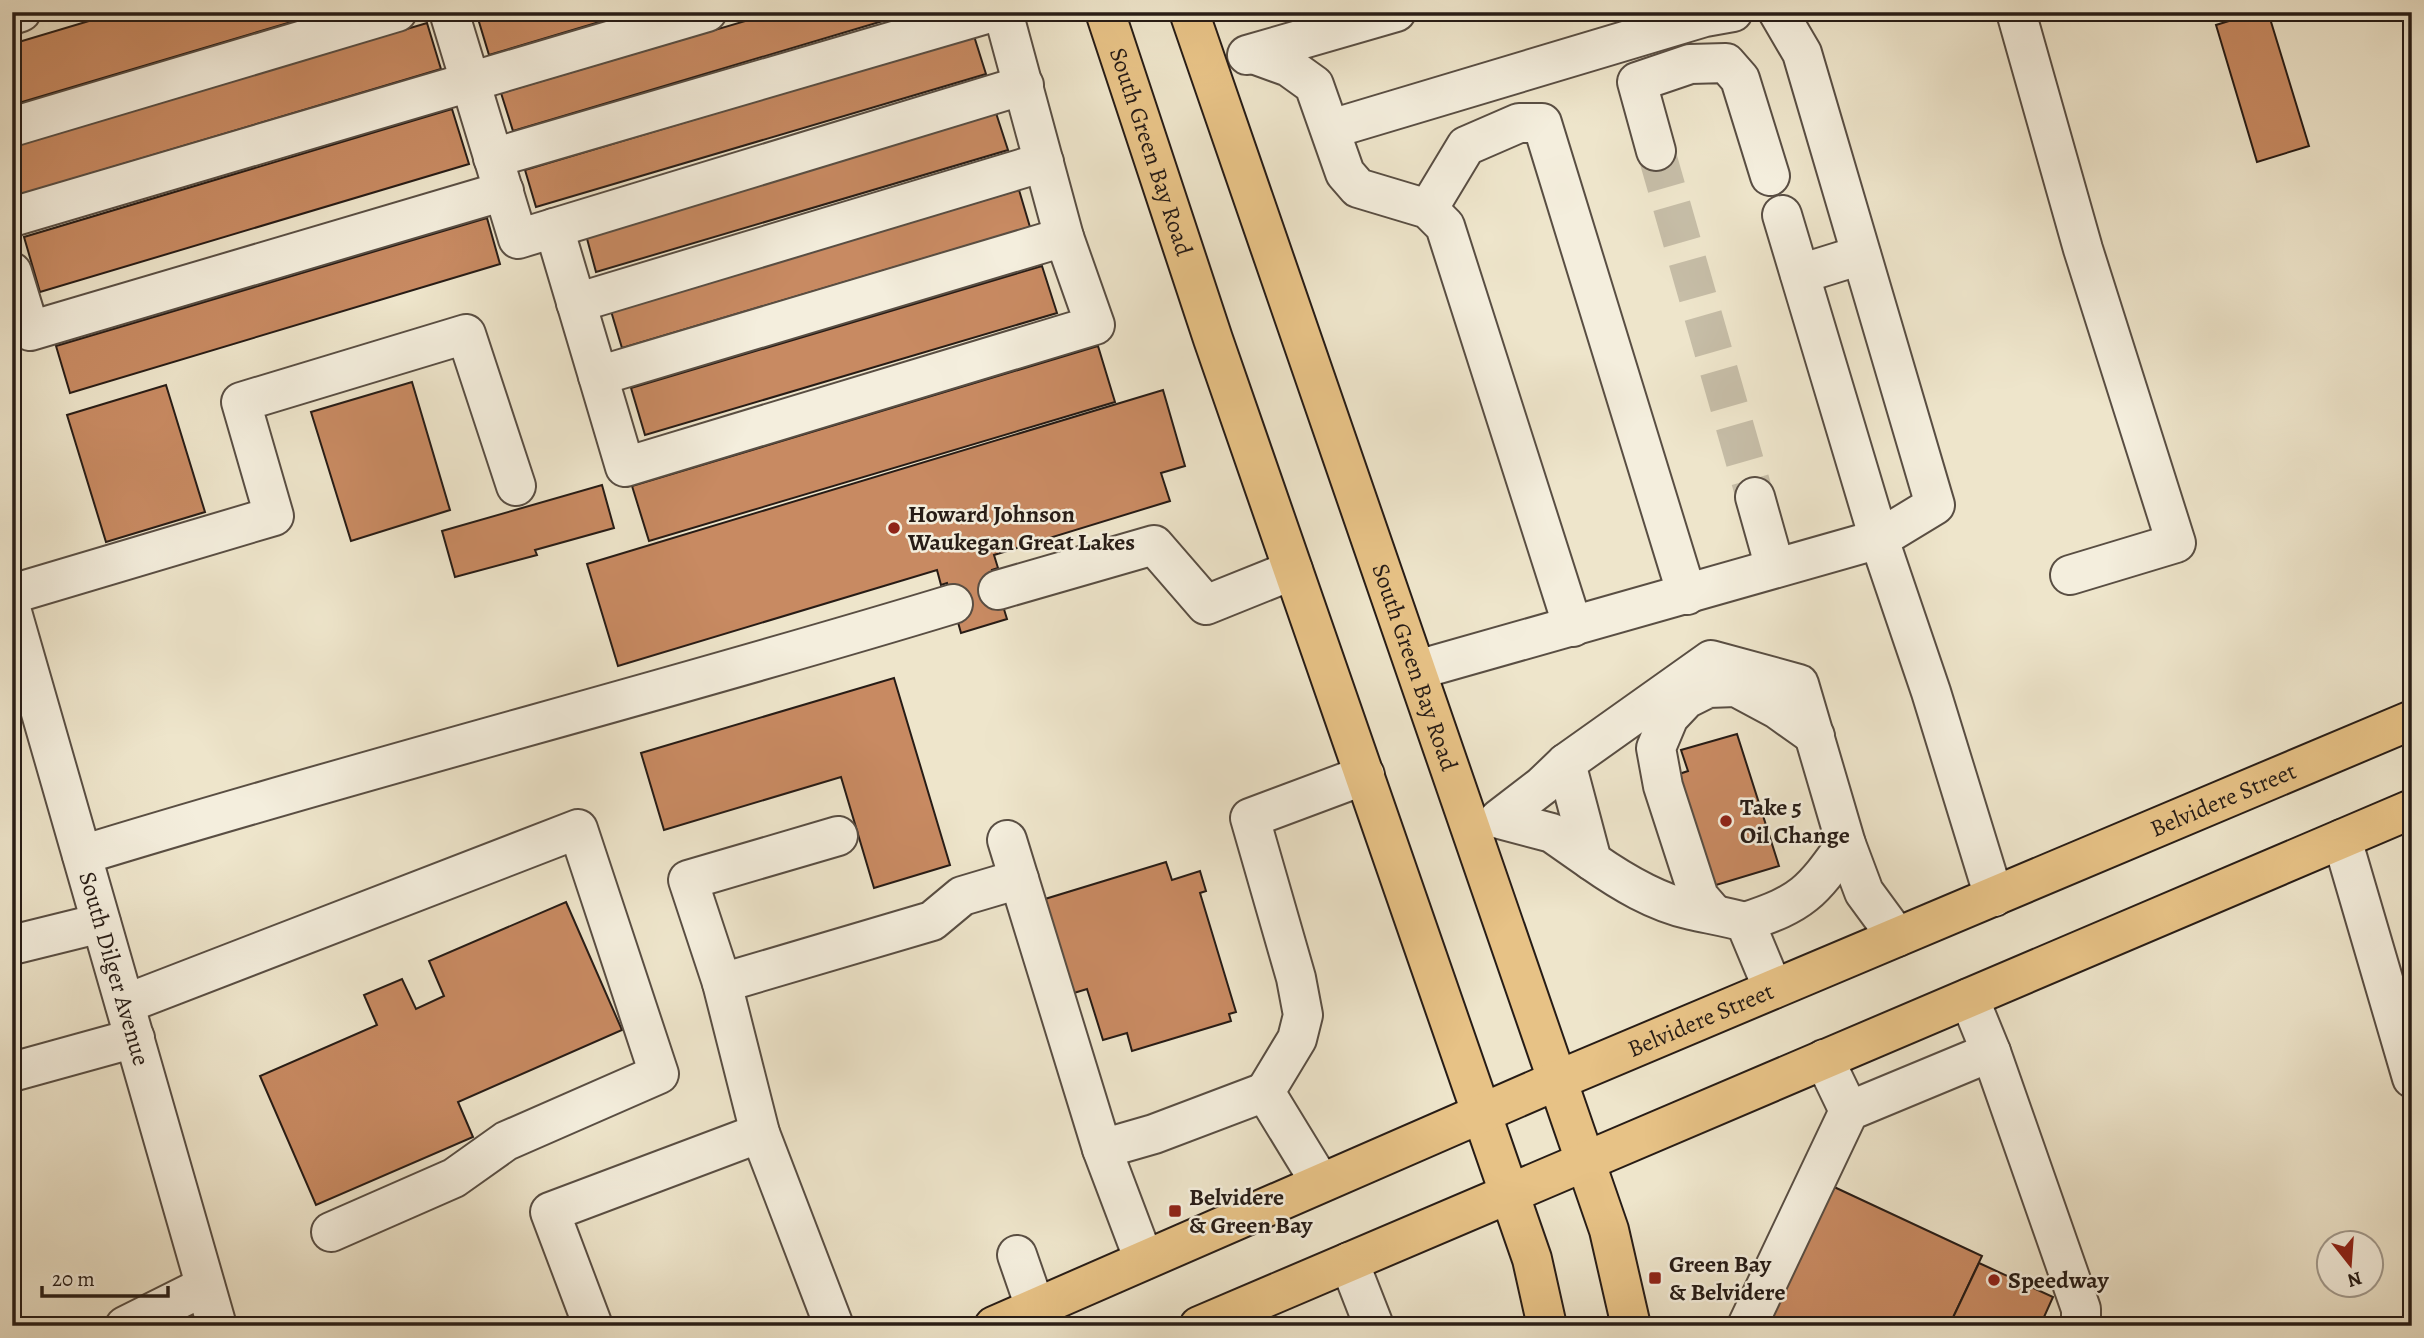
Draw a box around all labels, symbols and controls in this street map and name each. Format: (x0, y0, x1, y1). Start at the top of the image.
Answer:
street label: South Green Bay Road (1102, 43, 1200, 260)
place label: Howard Johnson Waukegan Great Lakes (907, 498, 1135, 558)
marker: Howard Johnson Waukegan Great Lakes (886, 520, 902, 536)
street label: South Green Bay Road (1364, 559, 1465, 775)
street label: Belvidere Street (2145, 755, 2301, 845)
place label: Take 5 Oil Change (1740, 791, 1850, 851)
marker: Take 5 Oil Change (1718, 813, 1734, 829)
street label: South Dilger Avenue (71, 868, 157, 1069)
street label: Belvidere Street (1623, 975, 1778, 1065)
place label: Belvidere & Green Bay (1189, 1181, 1313, 1241)
marker: Belvidere & Green Bay (1167, 1203, 1183, 1219)
north arrow (2316, 1230, 2386, 1300)
place label: Green Bay & Belvidere (1669, 1248, 1786, 1308)
scale bar (42, 1254, 168, 1298)
place label: Speedway (2008, 1264, 2109, 1296)
text: 20 m (52, 1265, 95, 1293)
text: N (2344, 1265, 2365, 1294)
marker: Green Bay & Belvidere (1647, 1270, 1663, 1286)
marker: Speedway (1986, 1272, 2002, 1288)

